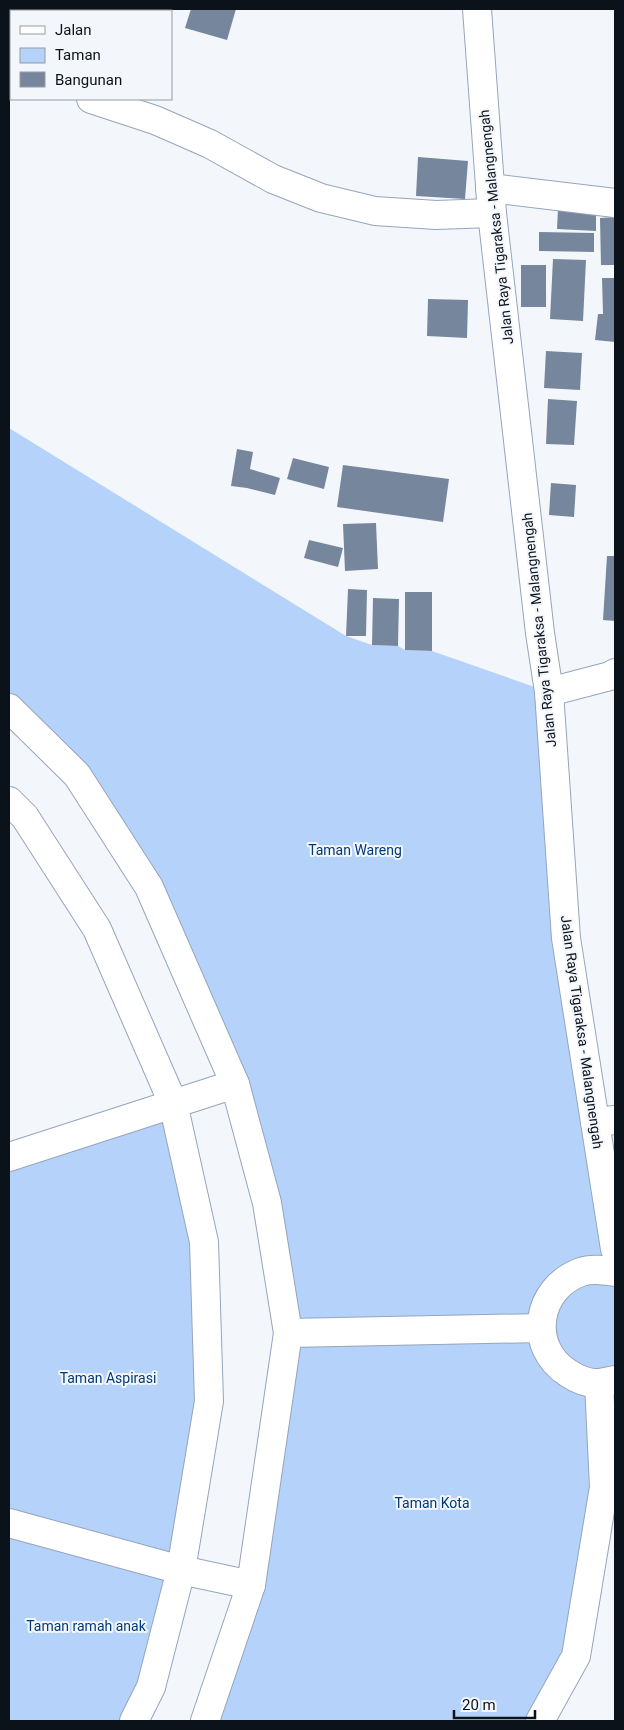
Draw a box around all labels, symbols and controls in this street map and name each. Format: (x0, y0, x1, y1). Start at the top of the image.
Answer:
legend (10, 10, 172, 100)
text: Jalan (55, 21, 92, 39)
text: Taman (55, 46, 101, 64)
text: Bangunan (55, 71, 122, 89)
street label: Jalan Raya Tigaraksa - Malangnengah (476, 109, 516, 345)
street label: Jalan Raya Tigaraksa - Malangnengah (519, 512, 559, 748)
park label: Taman Wareng (308, 842, 402, 858)
street label: Jalan Raya Tigaraksa - Malangnengah (558, 914, 606, 1150)
park label: Taman Aspirasi (60, 1370, 156, 1386)
park label: Taman Kota (394, 1495, 470, 1511)
park label: Taman ramah anak (26, 1618, 147, 1634)
scale bar (454, 1688, 535, 1720)
text: 20 m (462, 1696, 496, 1714)

